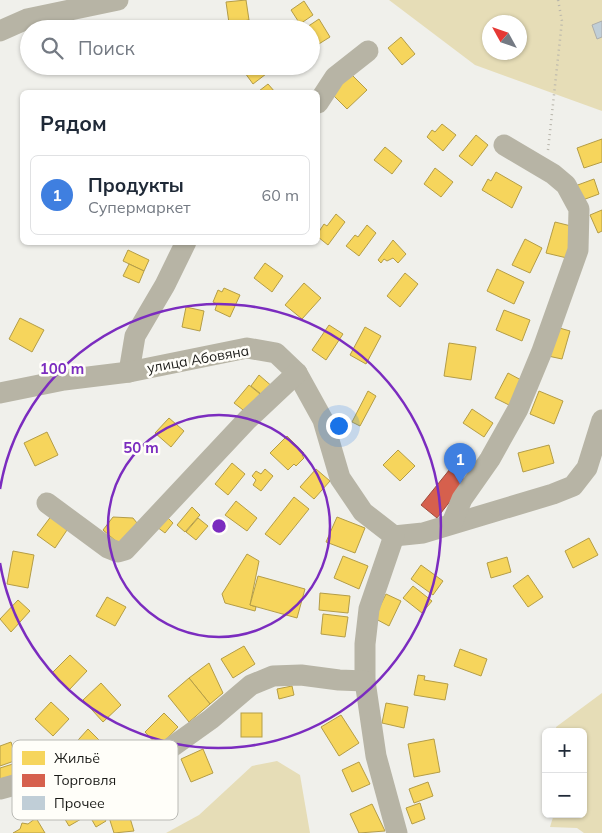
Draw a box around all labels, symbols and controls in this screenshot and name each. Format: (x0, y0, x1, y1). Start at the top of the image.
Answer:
north arrow (482, 15, 527, 60)
search box (20, 20, 320, 75)
icon: search (38, 34, 66, 62)
text: Поиск (78, 36, 135, 60)
text: Рядом (40, 110, 107, 136)
text: Продукты (88, 173, 184, 197)
text: 1 (52, 185, 62, 205)
text: 60 m (262, 185, 299, 205)
text: Супермаркет (88, 197, 191, 217)
street label: улица Абовяна (146, 341, 250, 377)
text: 100 m (40, 359, 84, 378)
your location (326, 413, 352, 439)
text: 50 m (123, 438, 159, 457)
pin: 1 (444, 443, 476, 484)
centre of rings (210, 517, 228, 535)
map controls (542, 728, 587, 818)
button: + (542, 728, 587, 773)
legend (12, 740, 178, 820)
text: Жильё (54, 749, 100, 767)
text: Торговля (54, 771, 116, 789)
button: − (542, 773, 587, 818)
text: Прочее (54, 794, 105, 812)

